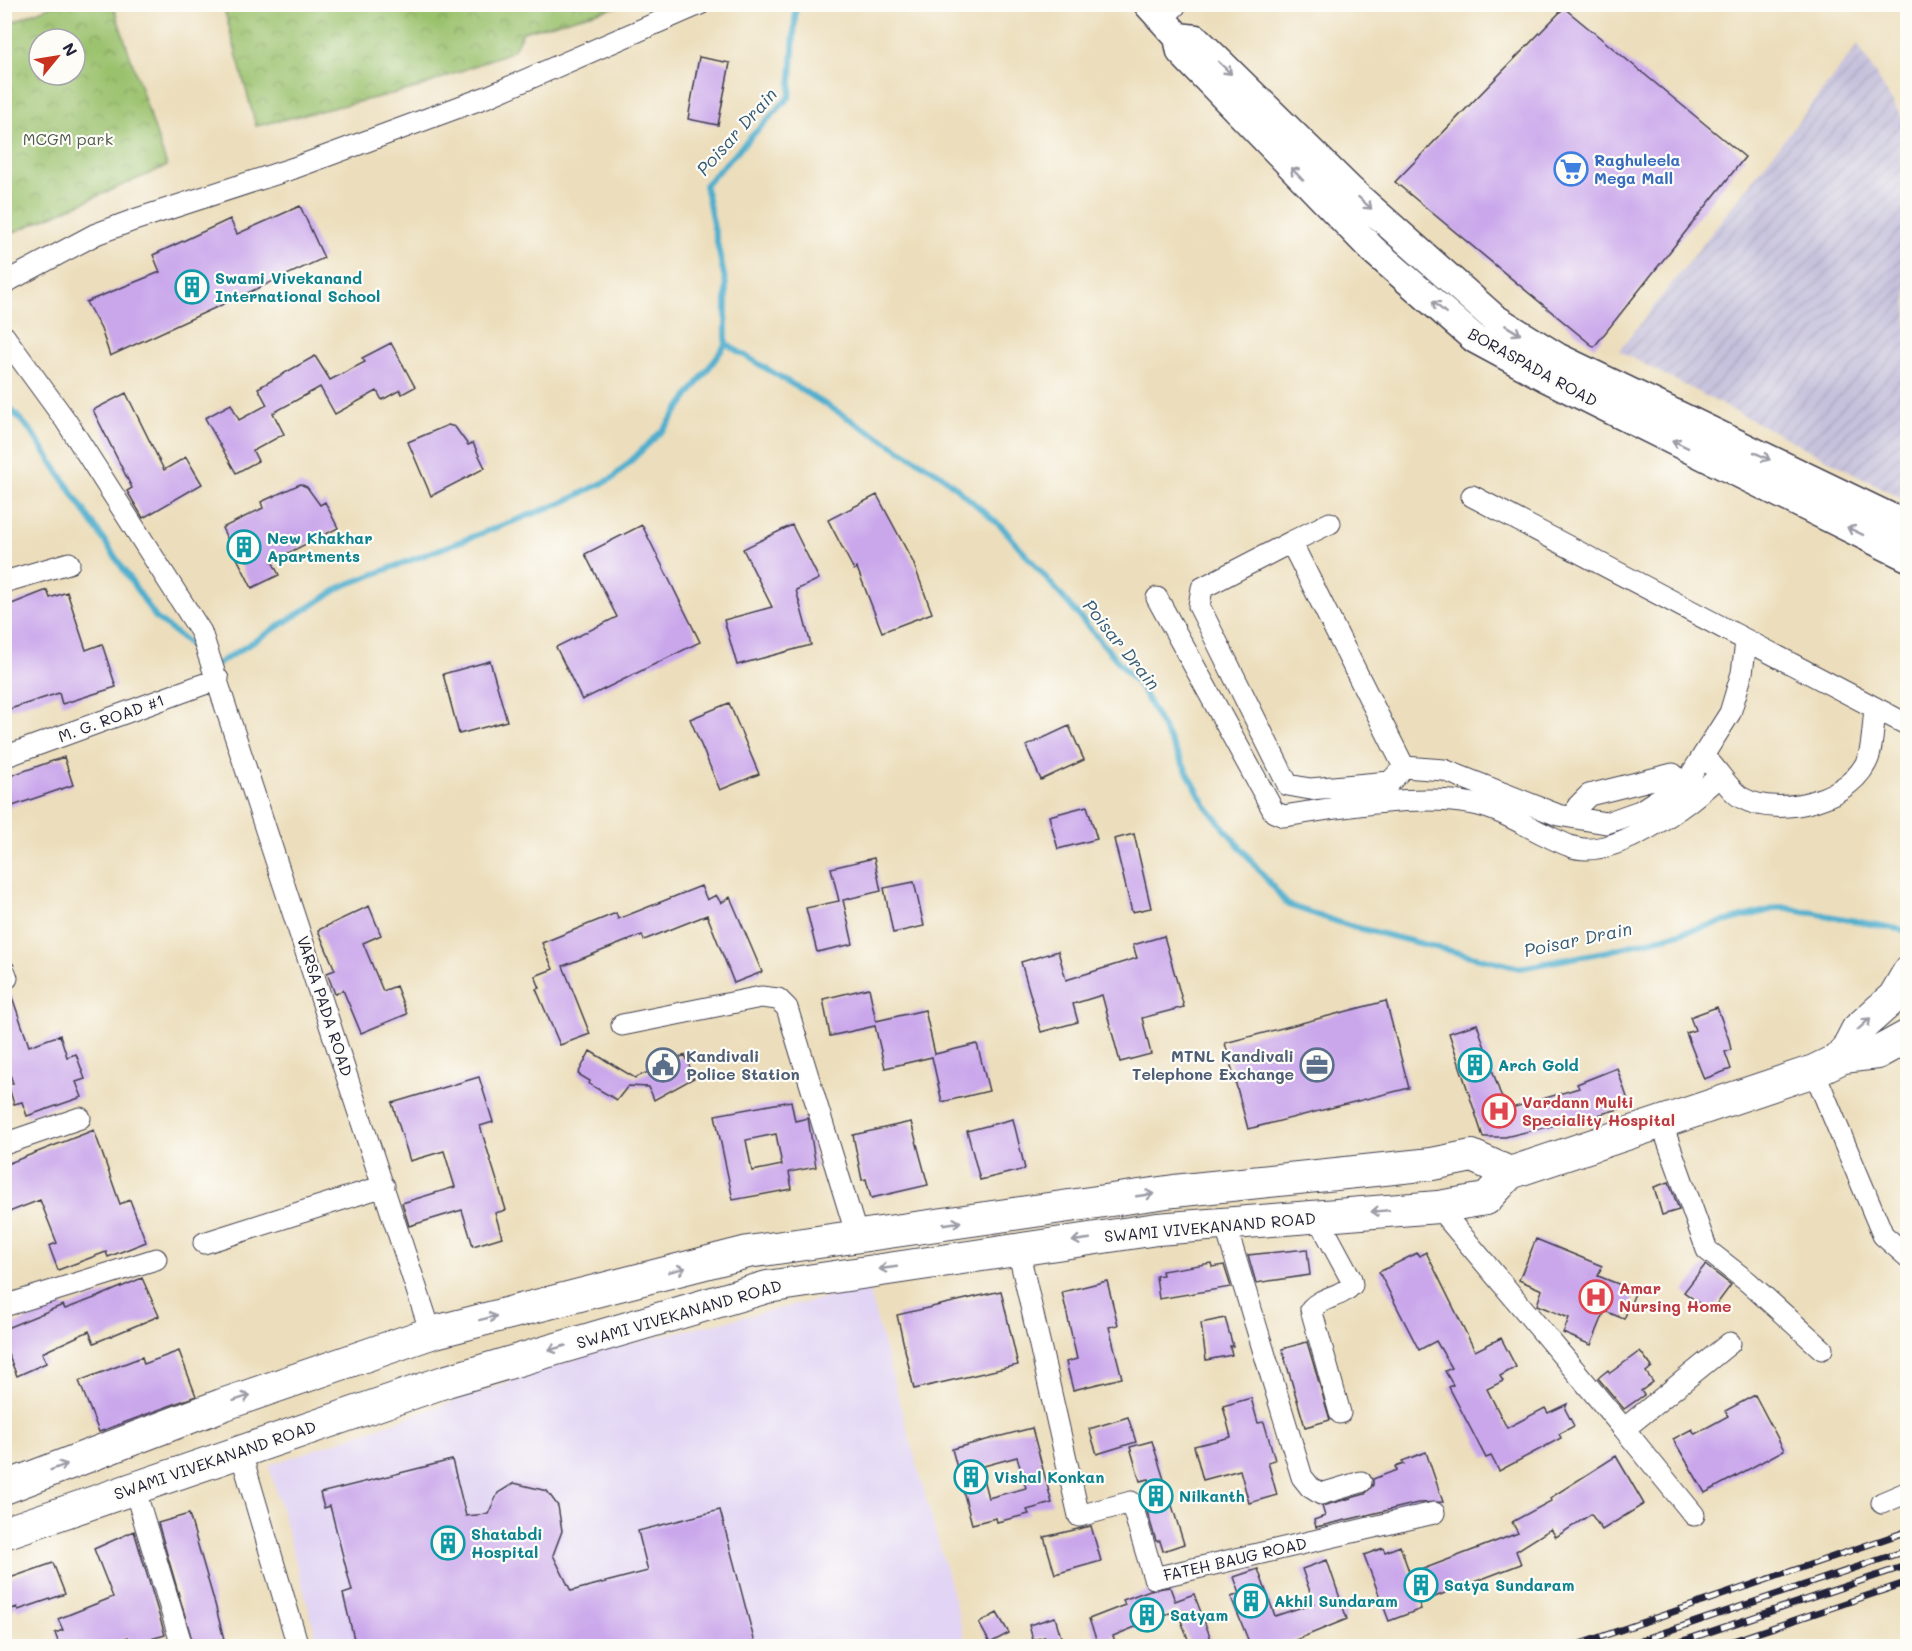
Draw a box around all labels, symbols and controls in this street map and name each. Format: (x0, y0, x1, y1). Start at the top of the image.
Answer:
north arrow (27, 27, 87, 87)
text: N (58, 39, 83, 60)
one-way arrow (1217, 60, 1232, 74)
water label: Poisar Drain (691, 82, 782, 180)
park label: MCGM park (23, 128, 113, 149)
place label: Raghuleela Mega Mall (1594, 149, 1681, 188)
supermarket icon: Raghuleela Mega Mall (1553, 151, 1589, 187)
one-way arrow (1290, 166, 1304, 181)
one-way arrow (1357, 196, 1372, 210)
place label: Swami Vivekanand International School (215, 267, 380, 306)
building icon: Swami Vivekanand International School (174, 269, 210, 305)
one-way arrow (1431, 301, 1447, 314)
street label: BORASPADA ROAD (1465, 322, 1602, 411)
one-way arrow (1504, 324, 1521, 336)
one-way arrow (1672, 438, 1690, 450)
one-way arrow (1752, 450, 1770, 462)
one-way arrow (1847, 525, 1864, 537)
place label: New Khakhar Apartments (267, 527, 373, 566)
building icon: New Khakhar Apartments (226, 529, 262, 565)
water label: Poisar Drain (1078, 594, 1166, 695)
street label: M. G. ROAD #1 (55, 689, 167, 746)
water label: Poisar Drain (1521, 916, 1634, 962)
street label: VARSA PADA ROAD (293, 933, 358, 1079)
one-way arrow (1857, 1017, 1872, 1031)
place label: Kandivali Police Station (686, 1045, 800, 1084)
place label: MTNL Kandivali Telephone Exchange (1132, 1045, 1294, 1084)
public building icon: Kandivali Police Station (645, 1047, 681, 1083)
office icon: MTNL Kandivali Telephone Exchange (1299, 1047, 1335, 1083)
building icon: Arch Gold (1457, 1047, 1493, 1083)
place label: Arch Gold (1498, 1054, 1579, 1075)
place label: Vardann Multi Speciality Hospital (1522, 1091, 1675, 1130)
hospital icon: Vardann Multi Speciality Hospital (1481, 1093, 1517, 1129)
one-way arrow (1134, 1190, 1154, 1201)
one-way arrow (1370, 1206, 1390, 1217)
street label: SWAMI VIVEKANAND ROAD (1103, 1207, 1317, 1246)
one-way arrow (941, 1217, 961, 1228)
one-way arrow (1072, 1235, 1092, 1246)
one-way arrow (667, 1263, 686, 1275)
one-way arrow (879, 1263, 899, 1274)
street label: SWAMI VIVEKANAND ROAD (574, 1274, 784, 1353)
place label: Amar Nursing Home (1619, 1277, 1731, 1316)
hospital icon: Amar Nursing Home (1578, 1279, 1614, 1315)
one-way arrow (478, 1312, 497, 1324)
one-way arrow (548, 1343, 567, 1354)
one-way arrow (232, 1392, 251, 1403)
street label: SWAMI VIVEKANAND ROAD (111, 1415, 319, 1504)
building icon: Vishal Konkan (953, 1459, 989, 1495)
one-way arrow (49, 1461, 68, 1472)
place label: Vishal Konkan (994, 1466, 1104, 1487)
building icon: Nilkanth (1138, 1478, 1174, 1514)
place label: Nilkanth (1179, 1485, 1245, 1506)
place label: Shatabdi Hospital (471, 1523, 543, 1562)
building icon: Shatabdi Hospital (430, 1525, 466, 1561)
street label: FATEH BAUG ROAD (1161, 1532, 1309, 1585)
building icon: Satya Sundaram (1403, 1567, 1439, 1603)
place label: Satya Sundaram (1444, 1574, 1574, 1595)
building icon: Akhil Sundaram (1233, 1583, 1269, 1619)
place label: Akhil Sundaram (1274, 1590, 1398, 1611)
building icon: Satyam (1129, 1597, 1165, 1633)
place label: Satyam (1170, 1604, 1228, 1625)

